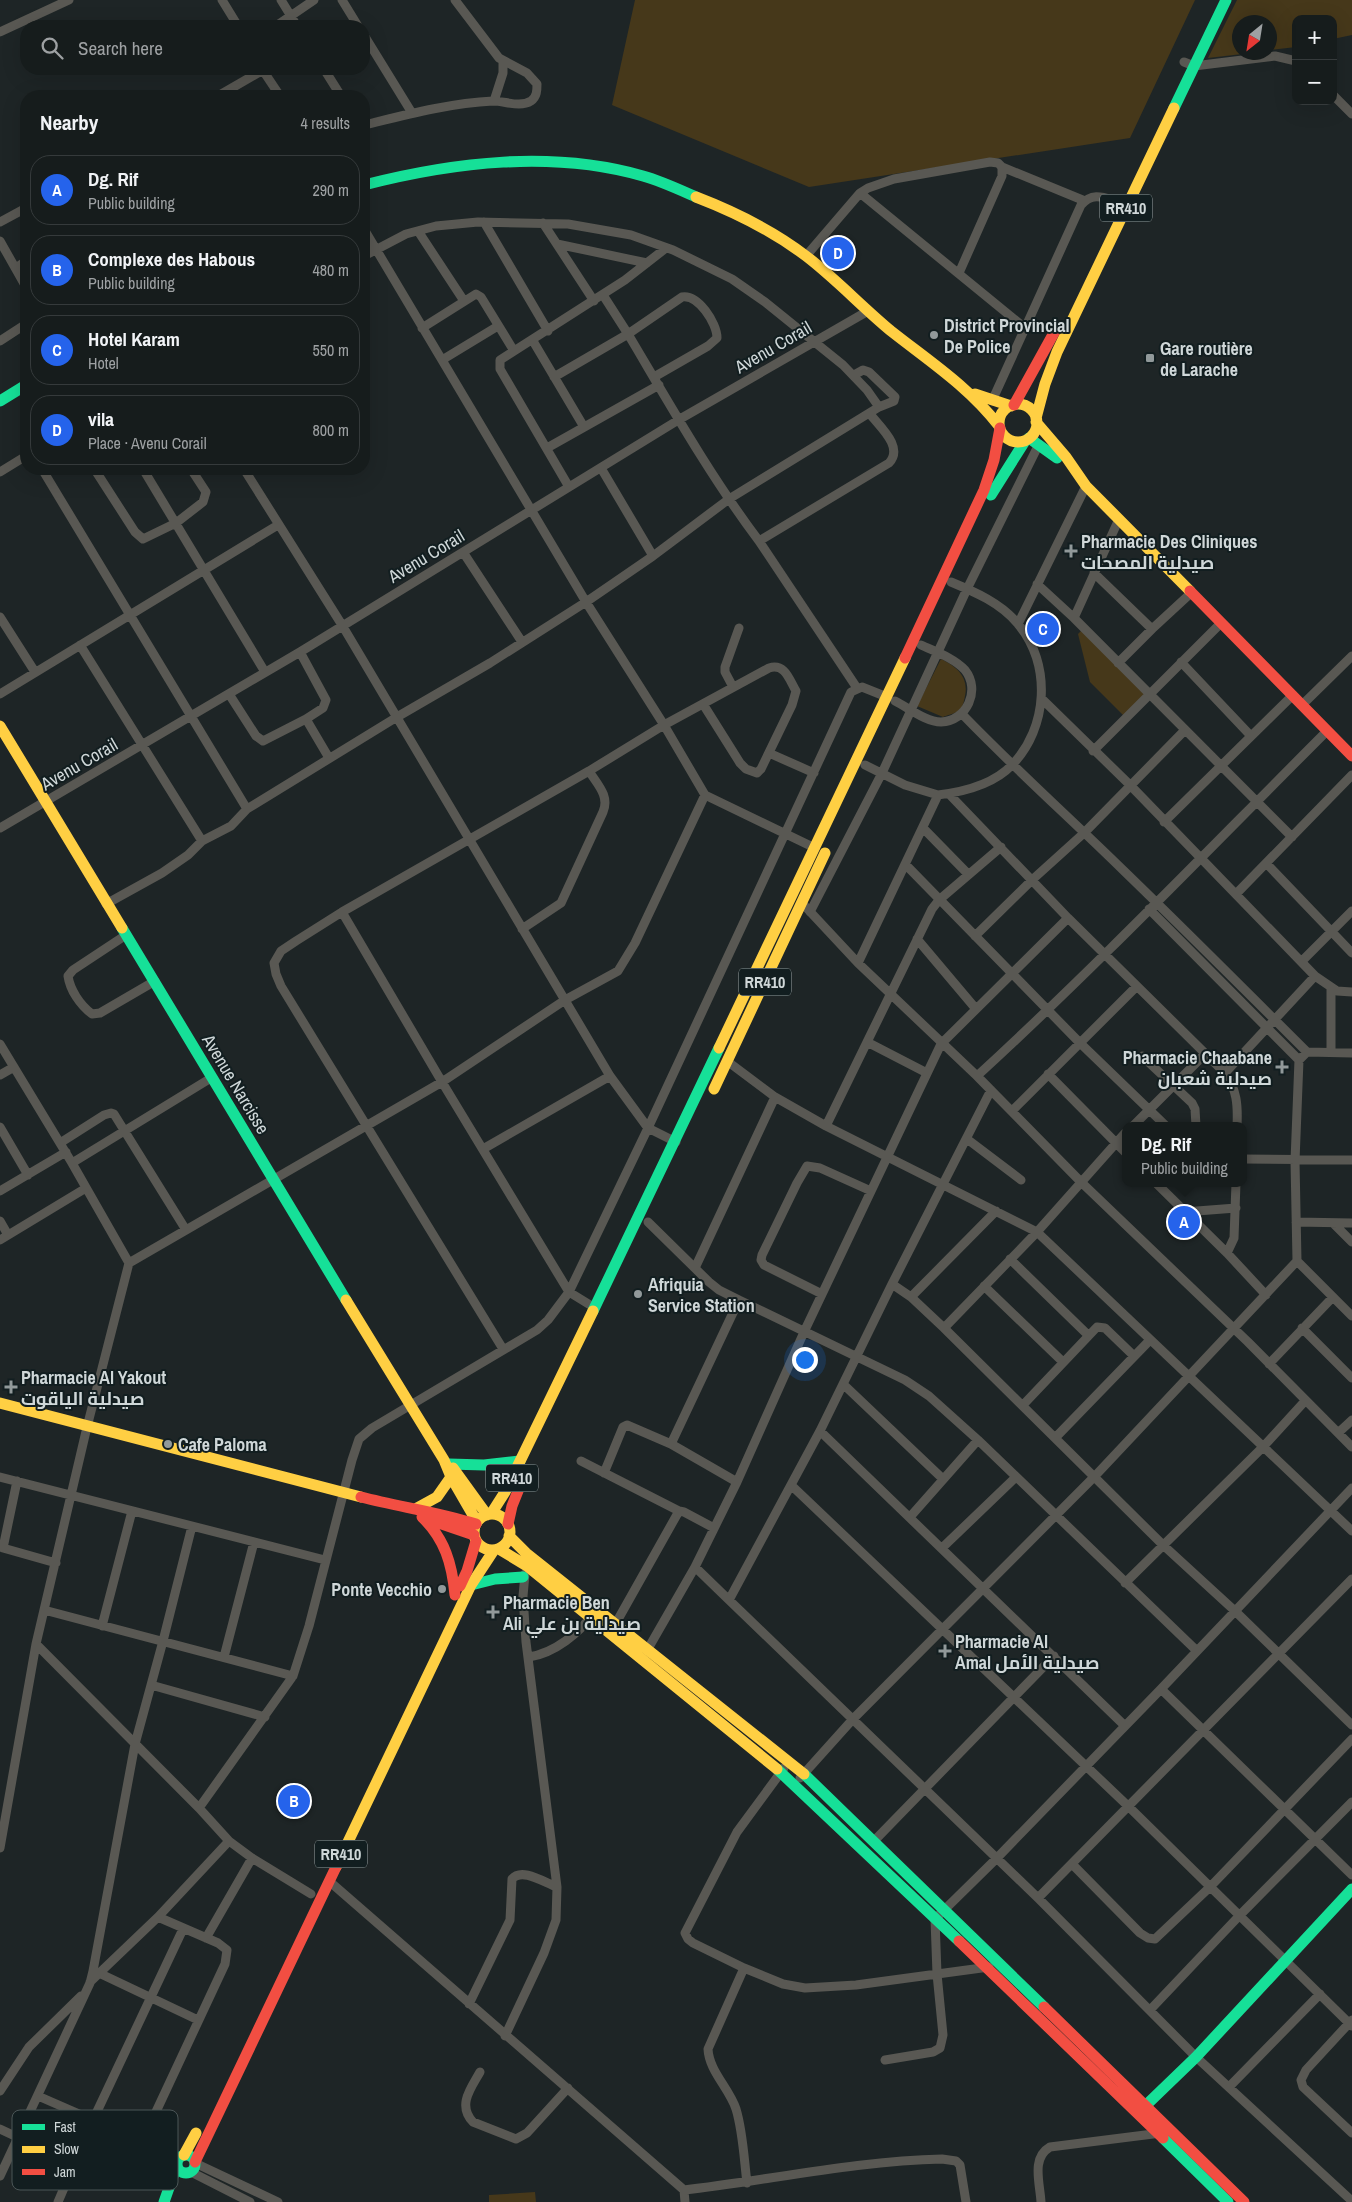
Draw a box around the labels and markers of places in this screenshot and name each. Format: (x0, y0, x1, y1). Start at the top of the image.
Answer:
pin: D (822, 234, 854, 272)
place label: District Provincial De Police (944, 313, 1070, 359)
marker: District Provincial De Police (928, 329, 940, 341)
place label: Gare routière de Larache (1160, 336, 1253, 382)
marker: Gare routière de Larache (1144, 352, 1156, 364)
place label: Pharmacie Des Cliniques صيدلية المصحات (1081, 529, 1257, 575)
marker: Pharmacie Des Cliniques صيدلية المصحات (1065, 545, 1077, 557)
pin: C (1027, 610, 1059, 648)
place label: Pharmacie Chaabane صيدلية شعبان (1123, 1045, 1272, 1091)
marker: Pharmacie Chaabane صيدلية شعبان (1276, 1061, 1288, 1073)
pin: A (1168, 1203, 1200, 1241)
place label: Afriquia Service Station (648, 1272, 755, 1318)
marker: Afriquia Service Station (632, 1288, 644, 1300)
place label: Pharmacie Al Yakout صيدلية الياقوت (21, 1365, 166, 1411)
marker: Pharmacie Al Yakout صيدلية الياقوت (5, 1381, 17, 1393)
place label: Cafe Paloma (178, 1432, 267, 1457)
marker: Cafe Paloma (162, 1438, 174, 1450)
place label: Ponte Vecchio (331, 1577, 432, 1602)
marker: Ponte Vecchio (436, 1583, 448, 1595)
place label: Pharmacie Ben Ali صيدلية بن علي (503, 1590, 641, 1639)
marker: Pharmacie Ben Ali صيدلية بن علي (487, 1606, 499, 1618)
place label: Pharmacie Al Amal صيدلية الأمل (955, 1629, 1100, 1675)
marker: Pharmacie Al Amal صيدلية الأمل (939, 1645, 951, 1657)
pin: B (278, 1782, 310, 1820)

